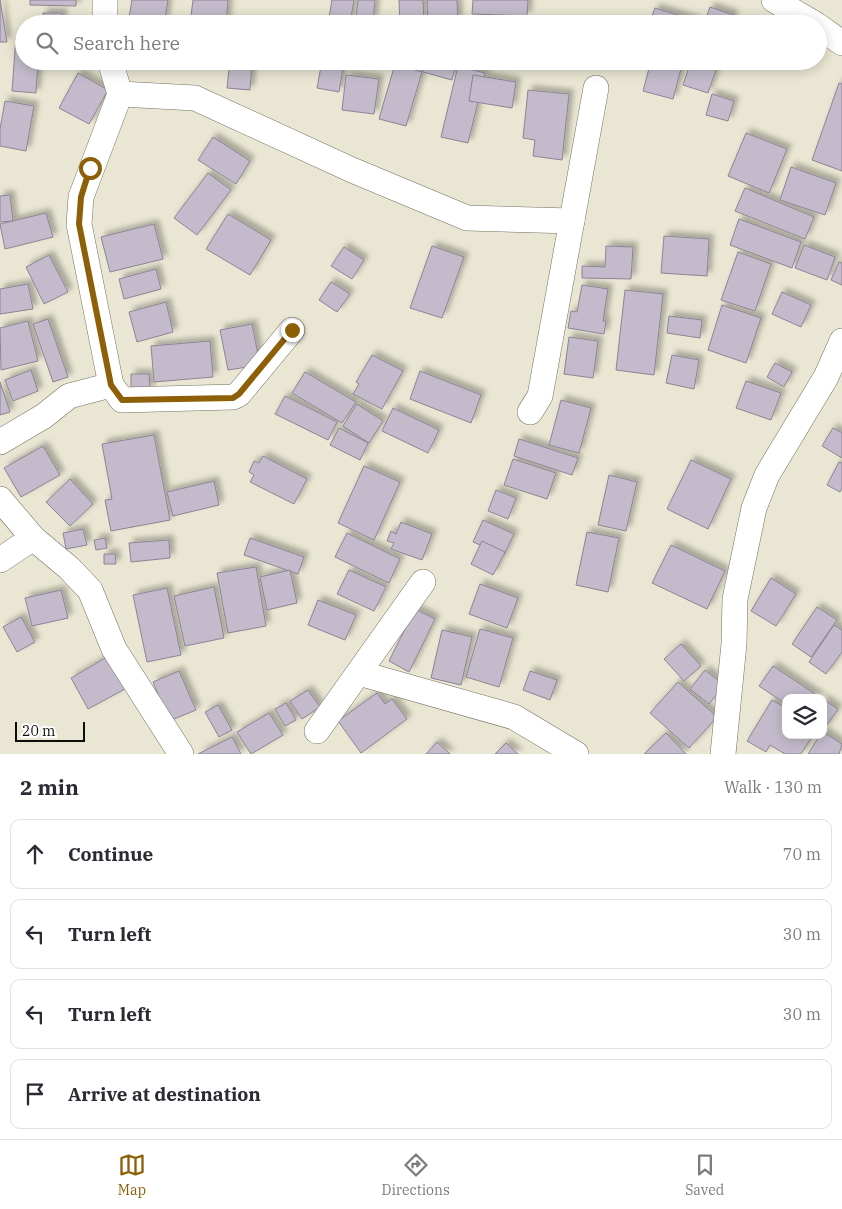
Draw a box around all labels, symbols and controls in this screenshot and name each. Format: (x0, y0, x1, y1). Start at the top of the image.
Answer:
search box (15, 15, 827, 70)
icon: search (33, 29, 61, 57)
text: Search here (73, 31, 180, 55)
route start (79, 157, 102, 180)
route end (281, 319, 304, 342)
map controls (782, 694, 827, 739)
button: layers (782, 694, 827, 739)
scale bar (15, 719, 85, 742)
text: 20 m (22, 722, 55, 740)
text: 2 min (20, 773, 79, 801)
text: Walk · 130 m (724, 777, 822, 797)
icon: ahead (21, 840, 49, 868)
text: Continue (68, 842, 153, 866)
text: 70 m (783, 844, 821, 864)
icon: left (21, 920, 49, 948)
text: Turn left (68, 922, 151, 946)
text: 30 m (783, 924, 821, 944)
icon: left (21, 1000, 49, 1028)
text: Turn left (68, 1002, 151, 1026)
text: 30 m (783, 1004, 821, 1024)
icon: arrive (21, 1080, 49, 1108)
text: Arrive at destination (68, 1082, 261, 1106)
tab: Map (118, 1151, 146, 1199)
tab: Directions (382, 1151, 450, 1199)
tab: Saved (685, 1151, 724, 1199)

